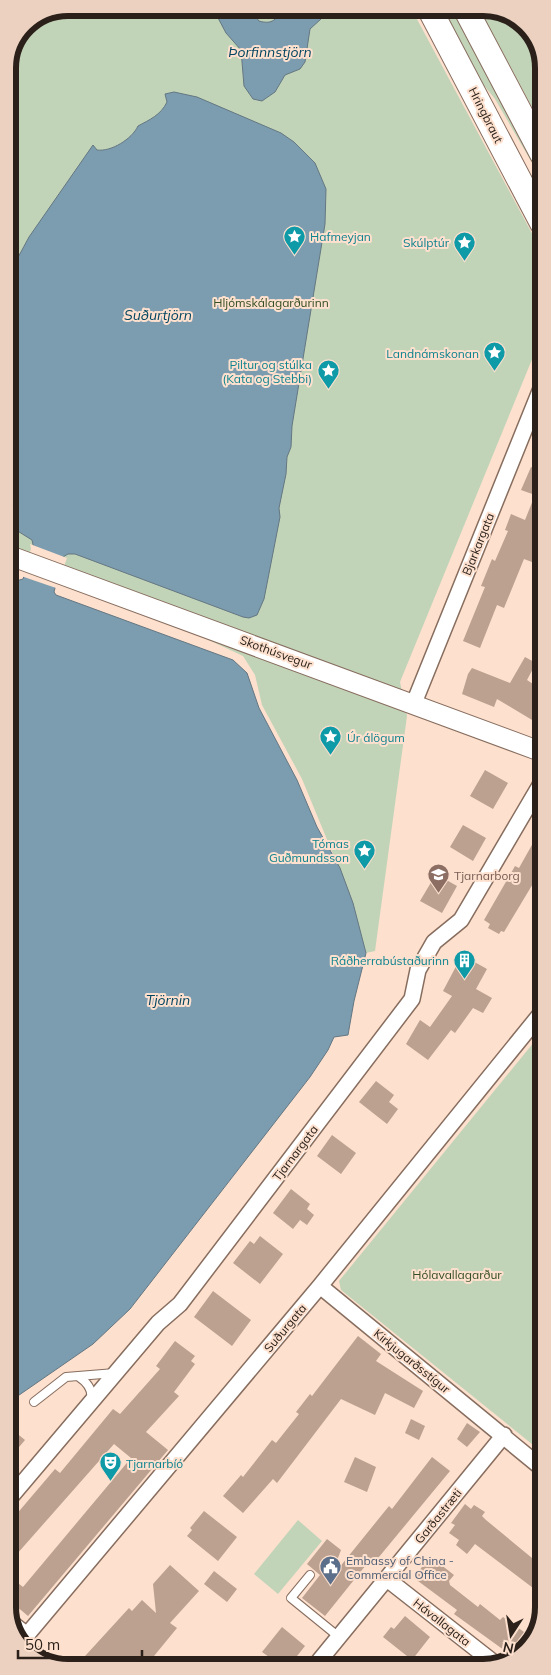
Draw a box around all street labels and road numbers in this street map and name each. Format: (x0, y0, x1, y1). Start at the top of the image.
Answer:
street label: Hringbraut (466, 85, 506, 145)
street label: Bjarkargata (459, 511, 497, 577)
street label: Skothúsvegur (238, 632, 315, 672)
street label: Tjarnargata (269, 1122, 321, 1184)
street label: Suðurgata (260, 1301, 310, 1355)
street label: Kirkjugarðsstígur (371, 1326, 454, 1397)
street label: Garðastræti (411, 1485, 465, 1547)
street label: Hávallagata (410, 1595, 474, 1649)

